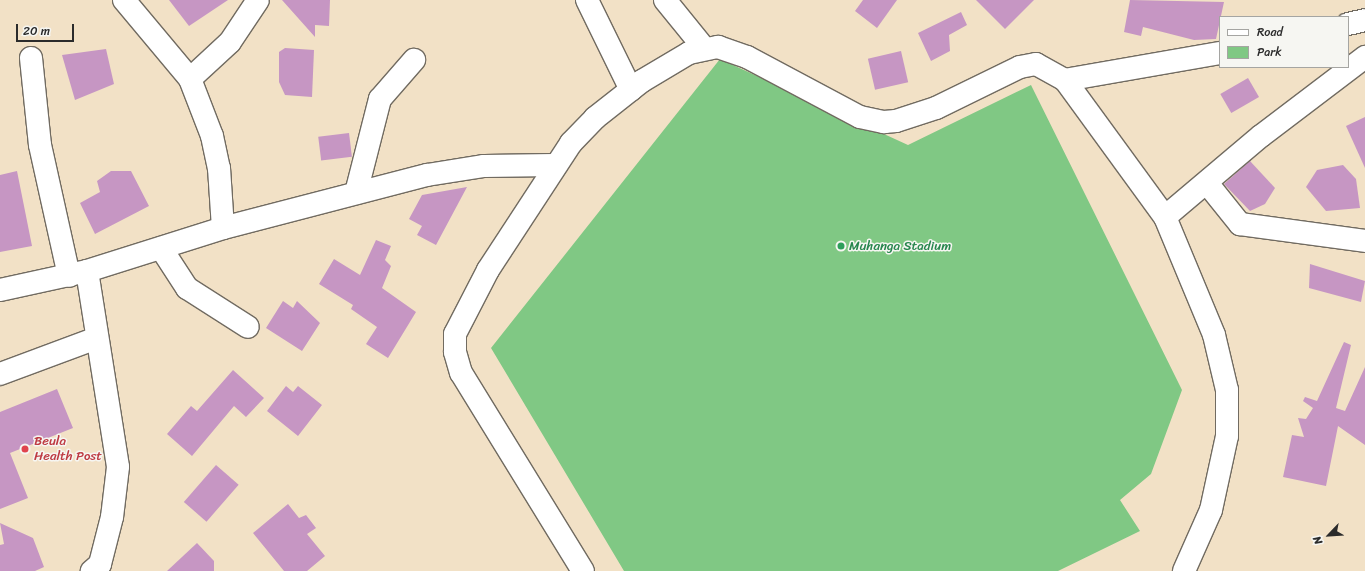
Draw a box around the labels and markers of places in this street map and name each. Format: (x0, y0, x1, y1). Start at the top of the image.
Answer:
place label: Muhanga Stadium (849, 238, 951, 254)
marker: Muhanga Stadium (836, 241, 846, 251)
place label: Beula Health Post (34, 434, 102, 465)
marker: Beula Health Post (19, 443, 31, 455)

